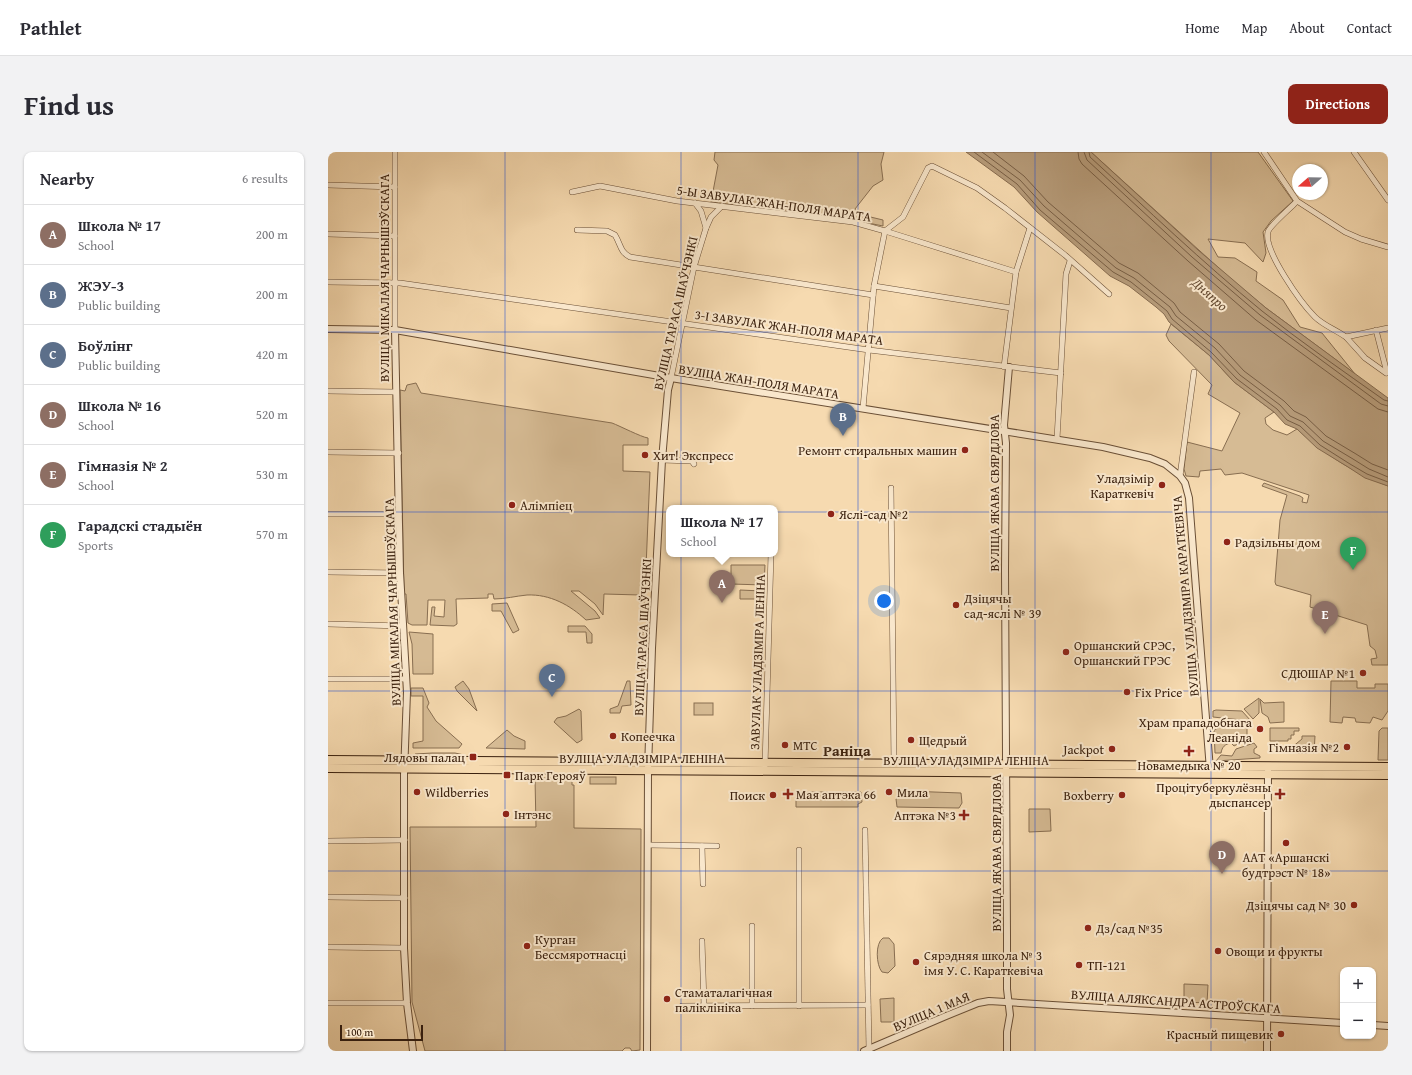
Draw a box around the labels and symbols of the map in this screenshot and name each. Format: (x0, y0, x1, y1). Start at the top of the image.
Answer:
north arrow (1292, 164, 1328, 200)
street label: ВУЛІЦА МІКАЛАЯ ЧАРНЫШЭЎСКАГА (375, 174, 394, 382)
street label: 5-Ы ЗАВУЛАК ЖАН-ПОЛЯ МАРАТА (675, 180, 873, 227)
street label: ВУЛІЦА ТАРАСА ШАЎЧЭНКІ (649, 234, 702, 392)
water label: Дняпро (1187, 272, 1232, 315)
street label: 3-І ЗАВУЛАК ЖАН-ПОЛЯ МАРАТА (693, 305, 885, 350)
street label: ВУЛІЦА ЖАН-ПОЛЯ МАРАТА (677, 359, 841, 404)
pin: B (830, 403, 856, 436)
street label: ВУЛІЦА ЯКАВА СВЯРДЛОВА (985, 414, 1004, 572)
place label: Ремонт стиральных машин (798, 441, 957, 460)
marker: Ремонт стиральных машин (960, 445, 970, 455)
place label: Хит! Экспресс (653, 446, 734, 465)
marker: Хит! Экспресс (640, 450, 650, 460)
place label: Уладзімір Караткевіч (1090, 469, 1154, 503)
marker: Уладзімір Караткевіч (1157, 480, 1167, 490)
street label: ВУЛІЦА УЛАДЗІМІРА КАРАТКЕВІЧА (1167, 495, 1204, 697)
place label: Алімпіец (520, 496, 573, 515)
street label: ВУЛІЦА МІКАЛАЯ ЧАРНЫШЭЎСКАГА (379, 497, 406, 706)
marker: Алімпіец (507, 500, 517, 510)
place label: Яслі-сад №2 (838, 505, 908, 524)
marker: Яслі-сад №2 (826, 509, 836, 519)
place label: Радзільны дом (1235, 533, 1320, 552)
marker: Радзільны дом (1222, 537, 1232, 547)
pin: F (1340, 537, 1366, 570)
street label: ВУЛІЦА ТАРАСА ШАЎЧЭНКІ (629, 558, 656, 716)
pin: A (709, 570, 735, 603)
street label: ЗАВУЛАК УЛАДЗІМІРА ЛЕНІНА (745, 574, 770, 750)
place label: Дзіцячы сад-яслі № 39 (963, 589, 1041, 623)
your location (874, 591, 894, 611)
marker: Дзіцячы сад-яслі № 39 (951, 600, 961, 610)
pin: E (1312, 601, 1338, 634)
place label: Оршанский СРЭС, Оршанский ГРЭС (1074, 636, 1175, 670)
marker: Оршанский СРЭС, Оршанский ГРЭС (1061, 647, 1071, 657)
pin: C (539, 664, 565, 697)
place label: СДЮШАР №1 (1281, 664, 1355, 683)
marker: СДЮШАР №1 (1358, 668, 1368, 678)
place label: Fix Price (1135, 683, 1182, 702)
marker: Fix Price (1122, 687, 1132, 697)
place label: Храм прападобнага Леаніда (1139, 713, 1253, 747)
marker: Храм прападобнага Леаніда (1255, 724, 1265, 734)
place label: Копеечка (621, 727, 676, 746)
marker: Копеечка (608, 731, 618, 741)
place label: Щедрый (919, 731, 967, 750)
marker: Щедрый (906, 735, 916, 745)
place label: МТС (793, 736, 818, 755)
place label: Гімназія №2 (1269, 738, 1339, 757)
marker: МТС (780, 740, 790, 750)
district label: Раніца (823, 740, 871, 761)
place label: Jackpot (1061, 740, 1104, 759)
marker: Гімназія №2 (1342, 742, 1352, 752)
marker: Jackpot (1107, 744, 1117, 754)
marker: Новамедыка № 20 (1184, 746, 1194, 756)
place label: Лядовы палац (384, 748, 466, 767)
street label: ВУЛІЦА УЛАДЗІМІРА ЛЕНІНА (559, 749, 725, 768)
street label: ВУЛІЦА УЛАДЗІМІРА ЛЕНІНА (883, 751, 1049, 770)
marker: Лядовы палац (468, 752, 478, 762)
place label: Новамедыка № 20 (1138, 756, 1240, 775)
place label: Парк Герояў (515, 766, 586, 785)
marker: Парк Герояў (502, 770, 512, 780)
street label: ВУЛІЦА ЯКАВА СВЯРДЛОВА (987, 774, 1006, 932)
place label: Процітуберкулёзны дыспансер (1156, 778, 1271, 812)
place label: Wildberries (425, 783, 489, 802)
place label: Мила (897, 783, 929, 802)
place label: Мая аптэка 66 (796, 785, 876, 804)
place label: Поиск (730, 786, 765, 805)
place label: Boxberry (1064, 786, 1115, 805)
marker: Wildberries (412, 787, 422, 797)
marker: Мила (884, 787, 894, 797)
marker: Процітуберкулёзны дыспансер (1274, 788, 1286, 800)
marker: Мая аптэка 66 (783, 789, 793, 799)
marker: Поиск (768, 790, 778, 800)
marker: Boxberry (1117, 790, 1127, 800)
place label: Інтэнс (514, 805, 551, 824)
place label: Аптэка №3 (894, 806, 956, 825)
marker: Інтэнс (501, 809, 511, 819)
marker: Аптэка №3 (959, 810, 969, 820)
marker: ААТ «Аршанскі будтрэст № 18» (1281, 838, 1291, 848)
pin: D (1209, 841, 1235, 874)
place label: ААТ «Аршанскі будтрэст № 18» (1242, 848, 1330, 882)
place label: Дзіцячы сад № 30 (1245, 896, 1346, 915)
marker: Дзіцячы сад № 30 (1349, 900, 1359, 910)
place label: Дз/сад №35 (1095, 919, 1163, 938)
marker: Дз/сад №35 (1083, 923, 1093, 933)
place label: Курган Бессмяротнасці (535, 930, 627, 964)
marker: Курган Бессмяротнасці (522, 941, 532, 951)
place label: Овощи и фрукты (1226, 942, 1323, 961)
place label: Сярэдняя школа № 3 імя У. С. Караткевіча (924, 946, 1044, 980)
marker: Овощи и фрукты (1213, 946, 1223, 956)
place label: ТП-121 (1087, 956, 1126, 975)
marker: Сярэдняя школа № 3 імя У. С. Караткевіча (911, 957, 921, 967)
marker: ТП-121 (1074, 960, 1084, 970)
place label: Стаматалагічная паліклініка (675, 983, 773, 1017)
street label: ВУЛІЦА АЛЯКСАНДРА АСТРОЎСКАГА (1070, 985, 1282, 1018)
street label: ВУЛІЦА 1 МАЯ (890, 987, 973, 1036)
marker: Стаматалагічная паліклініка (662, 994, 672, 1004)
scale bar (340, 1023, 423, 1042)
place label: Красный пищевик (1167, 1025, 1273, 1044)
marker: Красный пищевик (1276, 1029, 1286, 1039)

